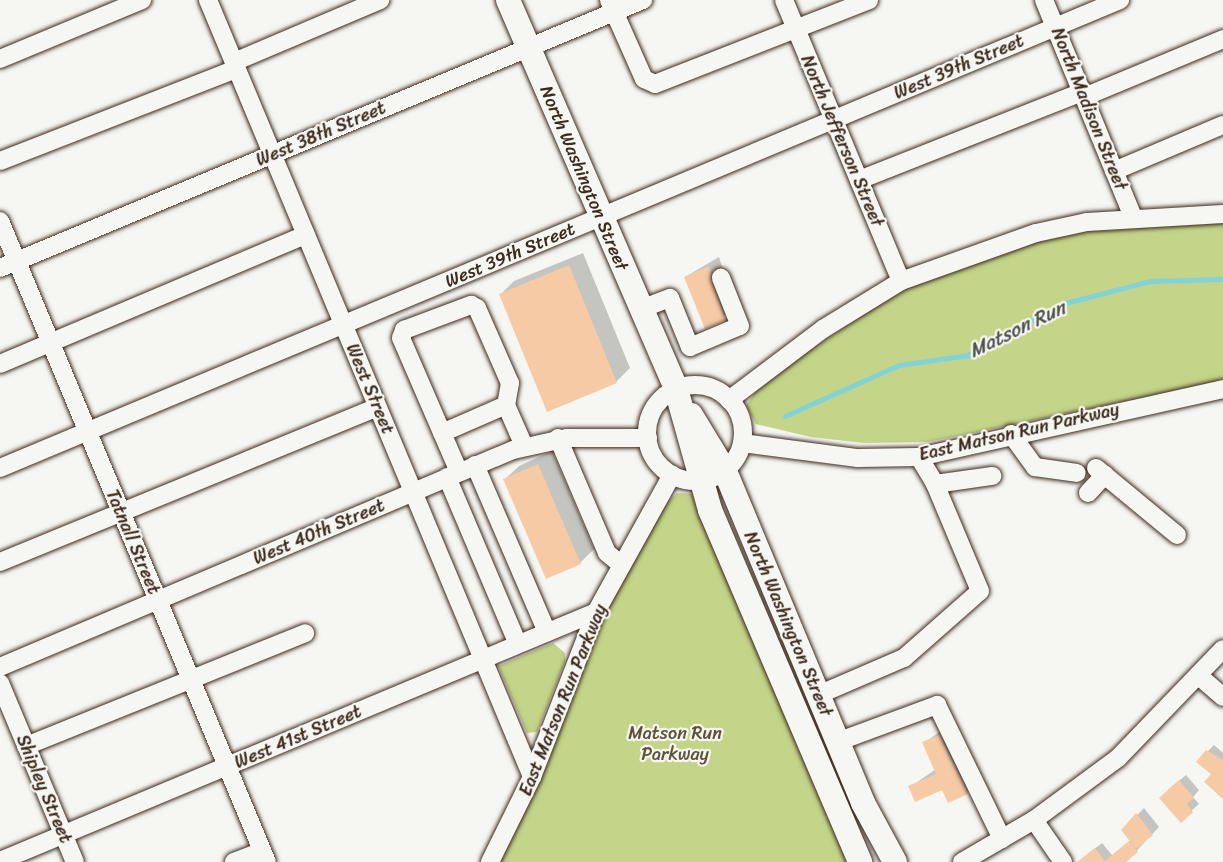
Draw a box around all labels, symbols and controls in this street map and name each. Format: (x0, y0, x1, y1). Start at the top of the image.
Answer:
street label: North Madison Street (1047, 25, 1131, 193)
street label: West 39th Street (891, 30, 1027, 104)
street label: North Jefferson Street (796, 52, 888, 230)
street label: North Washington Street (535, 82, 633, 274)
street label: West 38th Street (253, 97, 389, 171)
street label: West 39th Street (442, 218, 578, 292)
water label: Matson Run (965, 295, 1069, 363)
street label: West Street (341, 340, 399, 438)
street label: East Matson Run Parkway (916, 398, 1122, 466)
street label: Tatnall Street (101, 487, 165, 597)
street label: West 40th Street (250, 495, 388, 569)
street label: North Washington Street (739, 528, 837, 720)
street label: East Matson Run Parkway (514, 600, 612, 800)
street label: West 41st Street (231, 700, 365, 774)
park label: Matson Run Parkway (628, 723, 722, 766)
street label: Shipley Street (11, 731, 77, 847)

